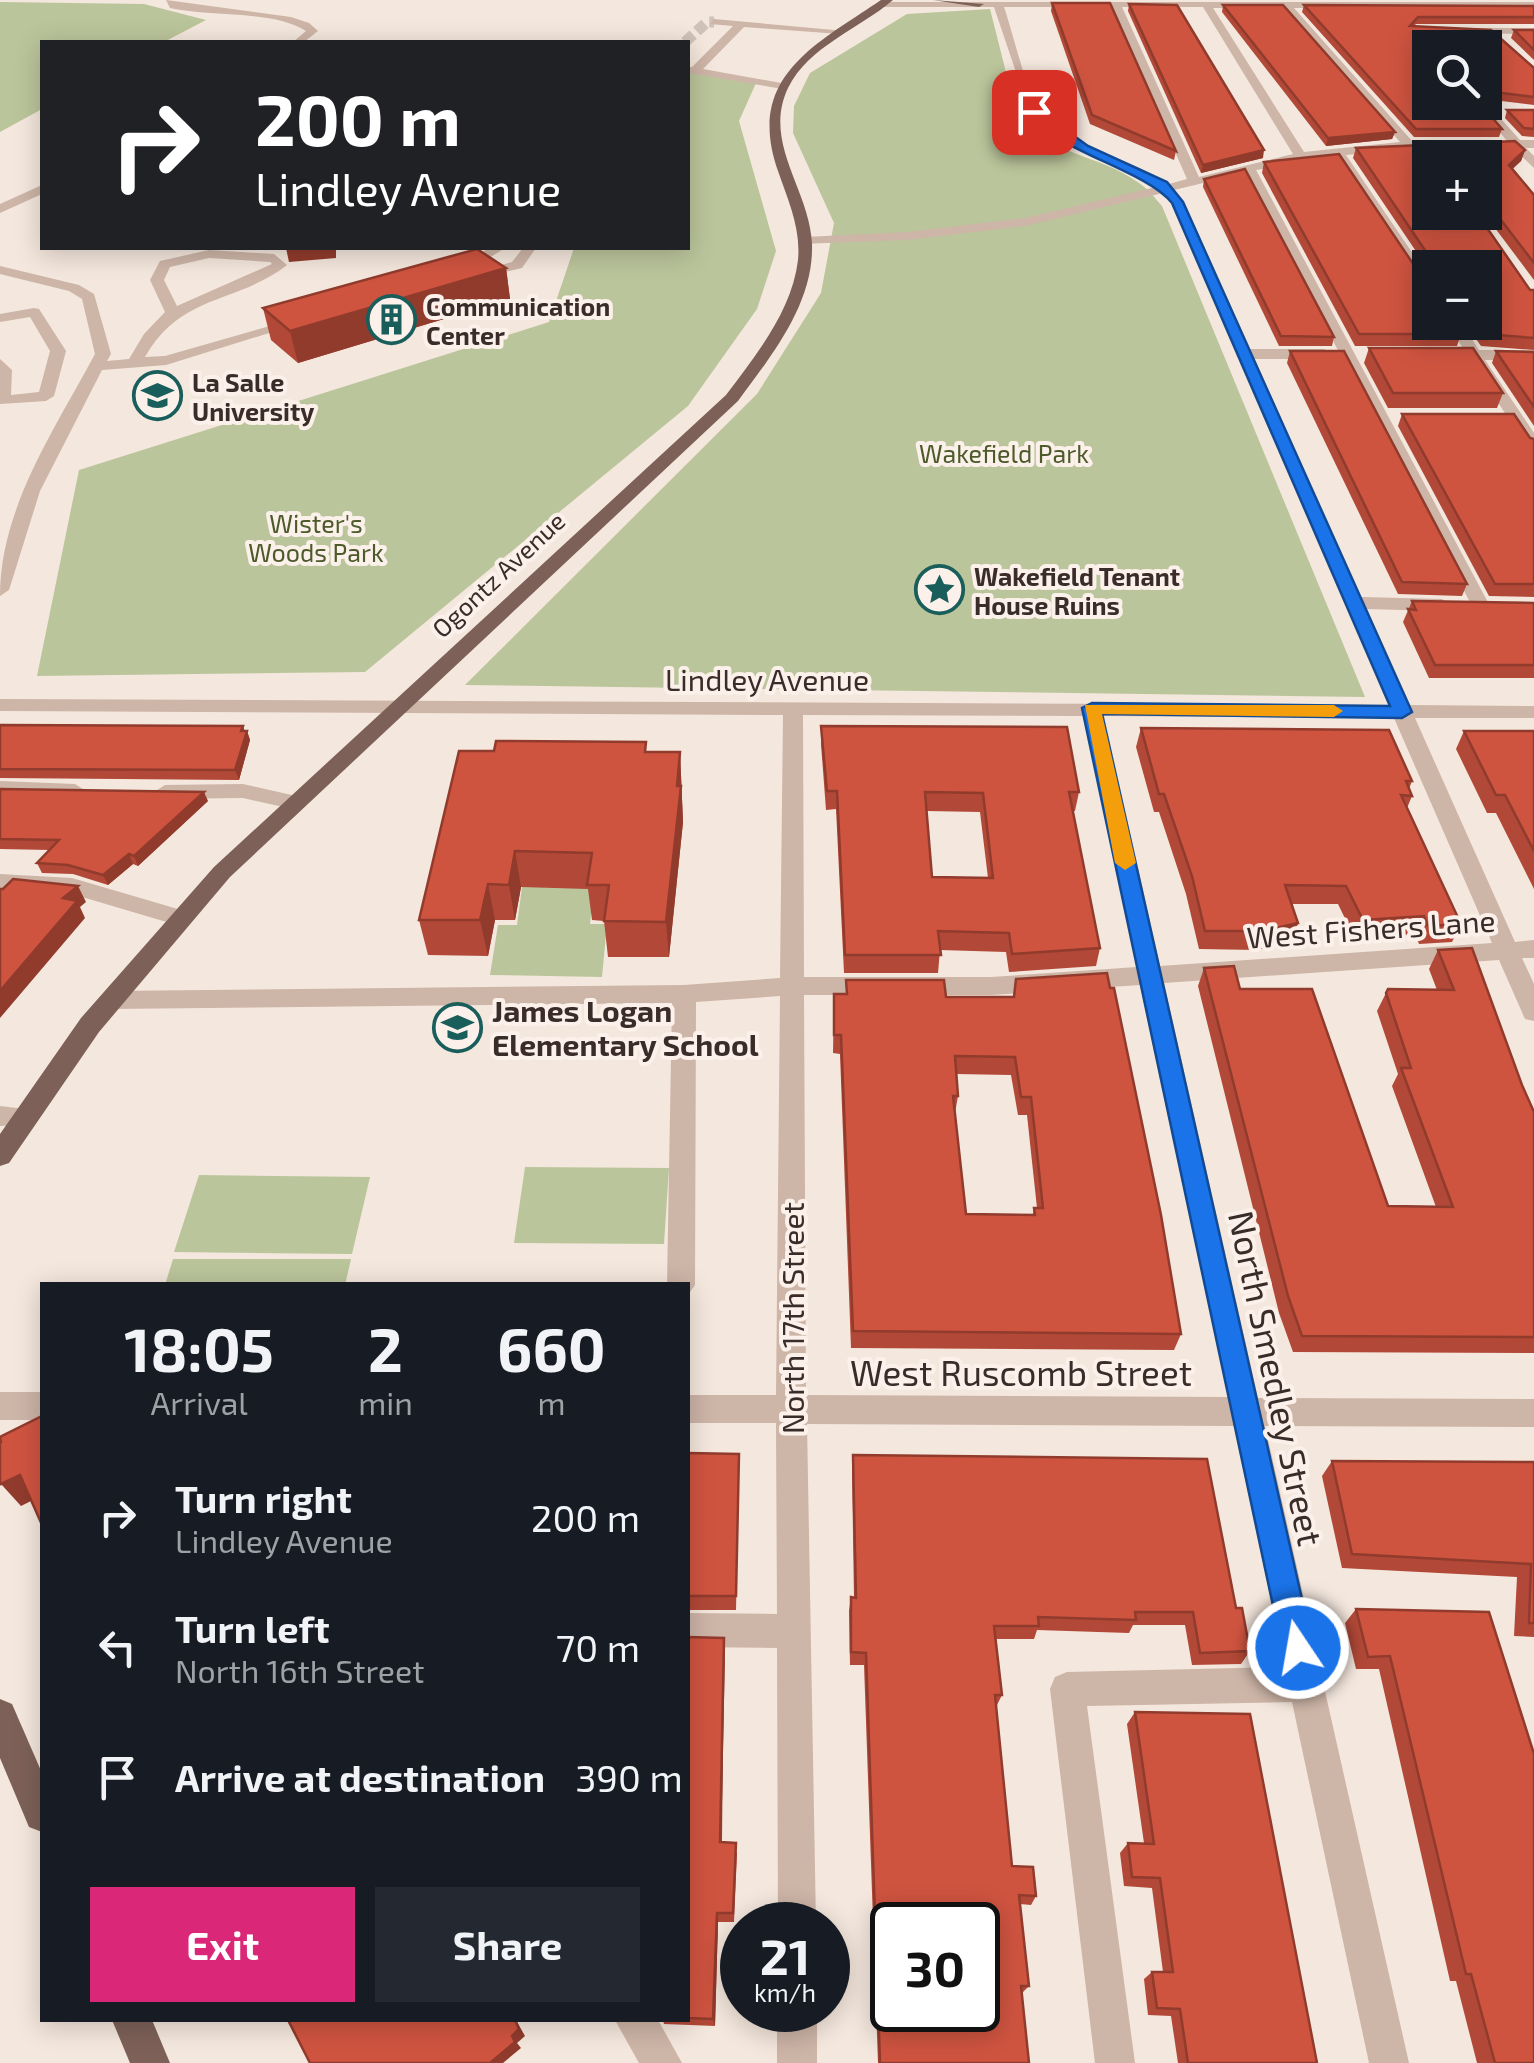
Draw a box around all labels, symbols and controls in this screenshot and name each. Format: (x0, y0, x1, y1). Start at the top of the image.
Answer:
map controls (1412, 30, 1502, 340)
button: search (1412, 30, 1502, 120)
pin (992, 70, 1077, 155)
text: 200 m (255, 76, 461, 160)
icon: right (90, 80, 220, 210)
icon: arrive (1007, 85, 1062, 140)
button: + (1412, 140, 1502, 230)
text: Lindley Avenue (255, 161, 561, 215)
button: − (1412, 250, 1502, 340)
place label: Communication Center (426, 291, 610, 350)
building icon: Communication Center (365, 294, 417, 346)
place label: La Salle University (192, 367, 314, 427)
school or university icon: La Salle University (131, 370, 183, 422)
park label: Wakefield Park (919, 438, 1089, 468)
street label: Ogontz Avenue (425, 505, 571, 643)
park label: Wister's Woods Park (248, 508, 384, 567)
place label: Wakefield Tenant House Ruins (974, 561, 1180, 620)
place icon: Wakefield Tenant House Ruins (913, 564, 965, 616)
street label: Lindley Avenue (665, 661, 869, 697)
street label: West Fishers Lane (1245, 901, 1497, 955)
place label: James Logan Elementary School (492, 992, 759, 1063)
school or university icon: James Logan Elementary School (431, 1001, 483, 1053)
street label: North 17th Street (774, 1202, 810, 1434)
street label: North Smedley Street (1221, 1207, 1333, 1549)
text: 18:05 (124, 1312, 274, 1384)
text: 2 (368, 1312, 403, 1384)
text: 660 (497, 1312, 606, 1384)
street label: West Ruscomb Street (850, 1351, 1192, 1393)
text: Arrival (150, 1383, 248, 1421)
text: min (358, 1383, 413, 1421)
text: m (537, 1383, 565, 1421)
text: Turn right (175, 1475, 352, 1521)
icon: right (90, 1490, 145, 1545)
text: 200 m (531, 1494, 640, 1540)
text: Lindley Avenue (175, 1521, 393, 1559)
position arrow (1246, 1596, 1350, 1700)
text: Turn left (175, 1605, 330, 1651)
icon: left (90, 1620, 145, 1675)
text: 70 m (556, 1624, 640, 1670)
text: North 16th Street (175, 1651, 424, 1689)
icon: arrive (90, 1750, 145, 1805)
text: Arrive at destination (175, 1754, 545, 1800)
text: 390 m (575, 1754, 683, 1800)
button: Exit (90, 1887, 355, 2002)
button: Share (375, 1887, 640, 2002)
speed limit sign: 30 (870, 1902, 1000, 2032)
text: 21 (760, 1925, 810, 1985)
text: km/h (754, 1977, 816, 2007)

